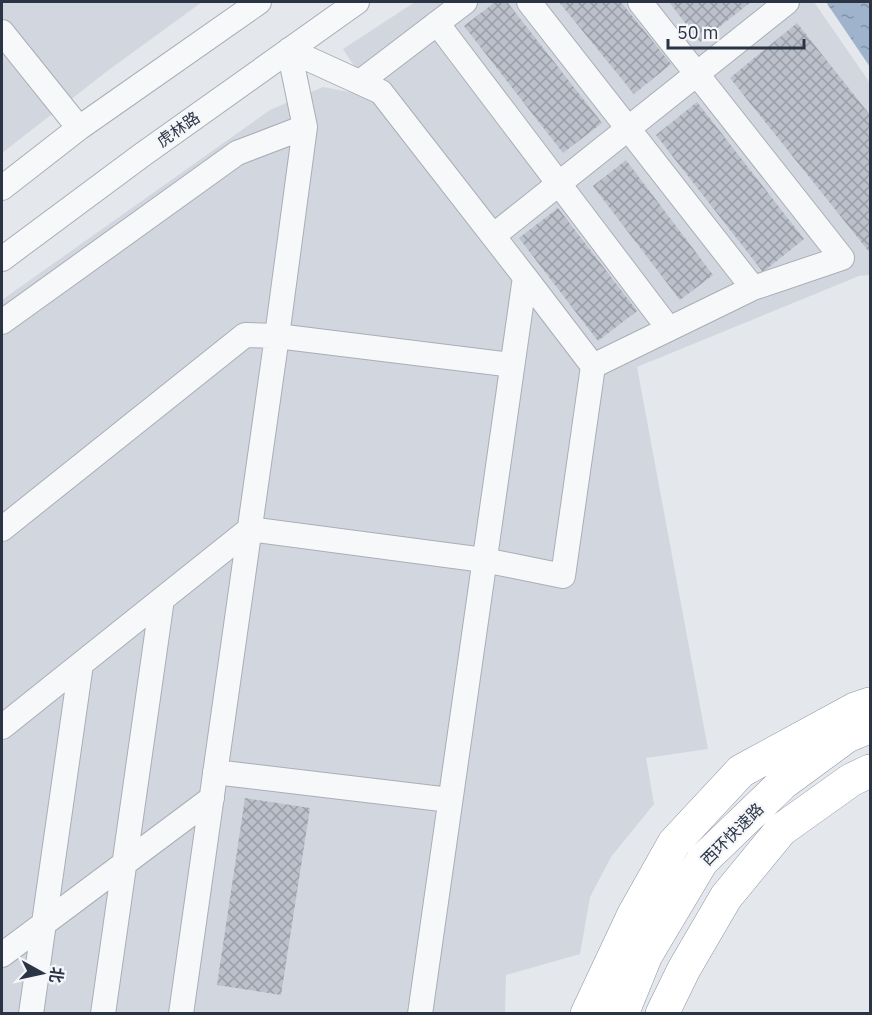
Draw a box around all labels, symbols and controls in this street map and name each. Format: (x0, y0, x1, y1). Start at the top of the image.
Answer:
scale bar (668, 12, 804, 50)
text: 50 m (677, 21, 719, 44)
street label: 虎林路 (153, 107, 203, 151)
street label: 西环快速路 (697, 799, 767, 869)
north arrow (12, 943, 72, 1003)
text: 北 (46, 966, 68, 984)

